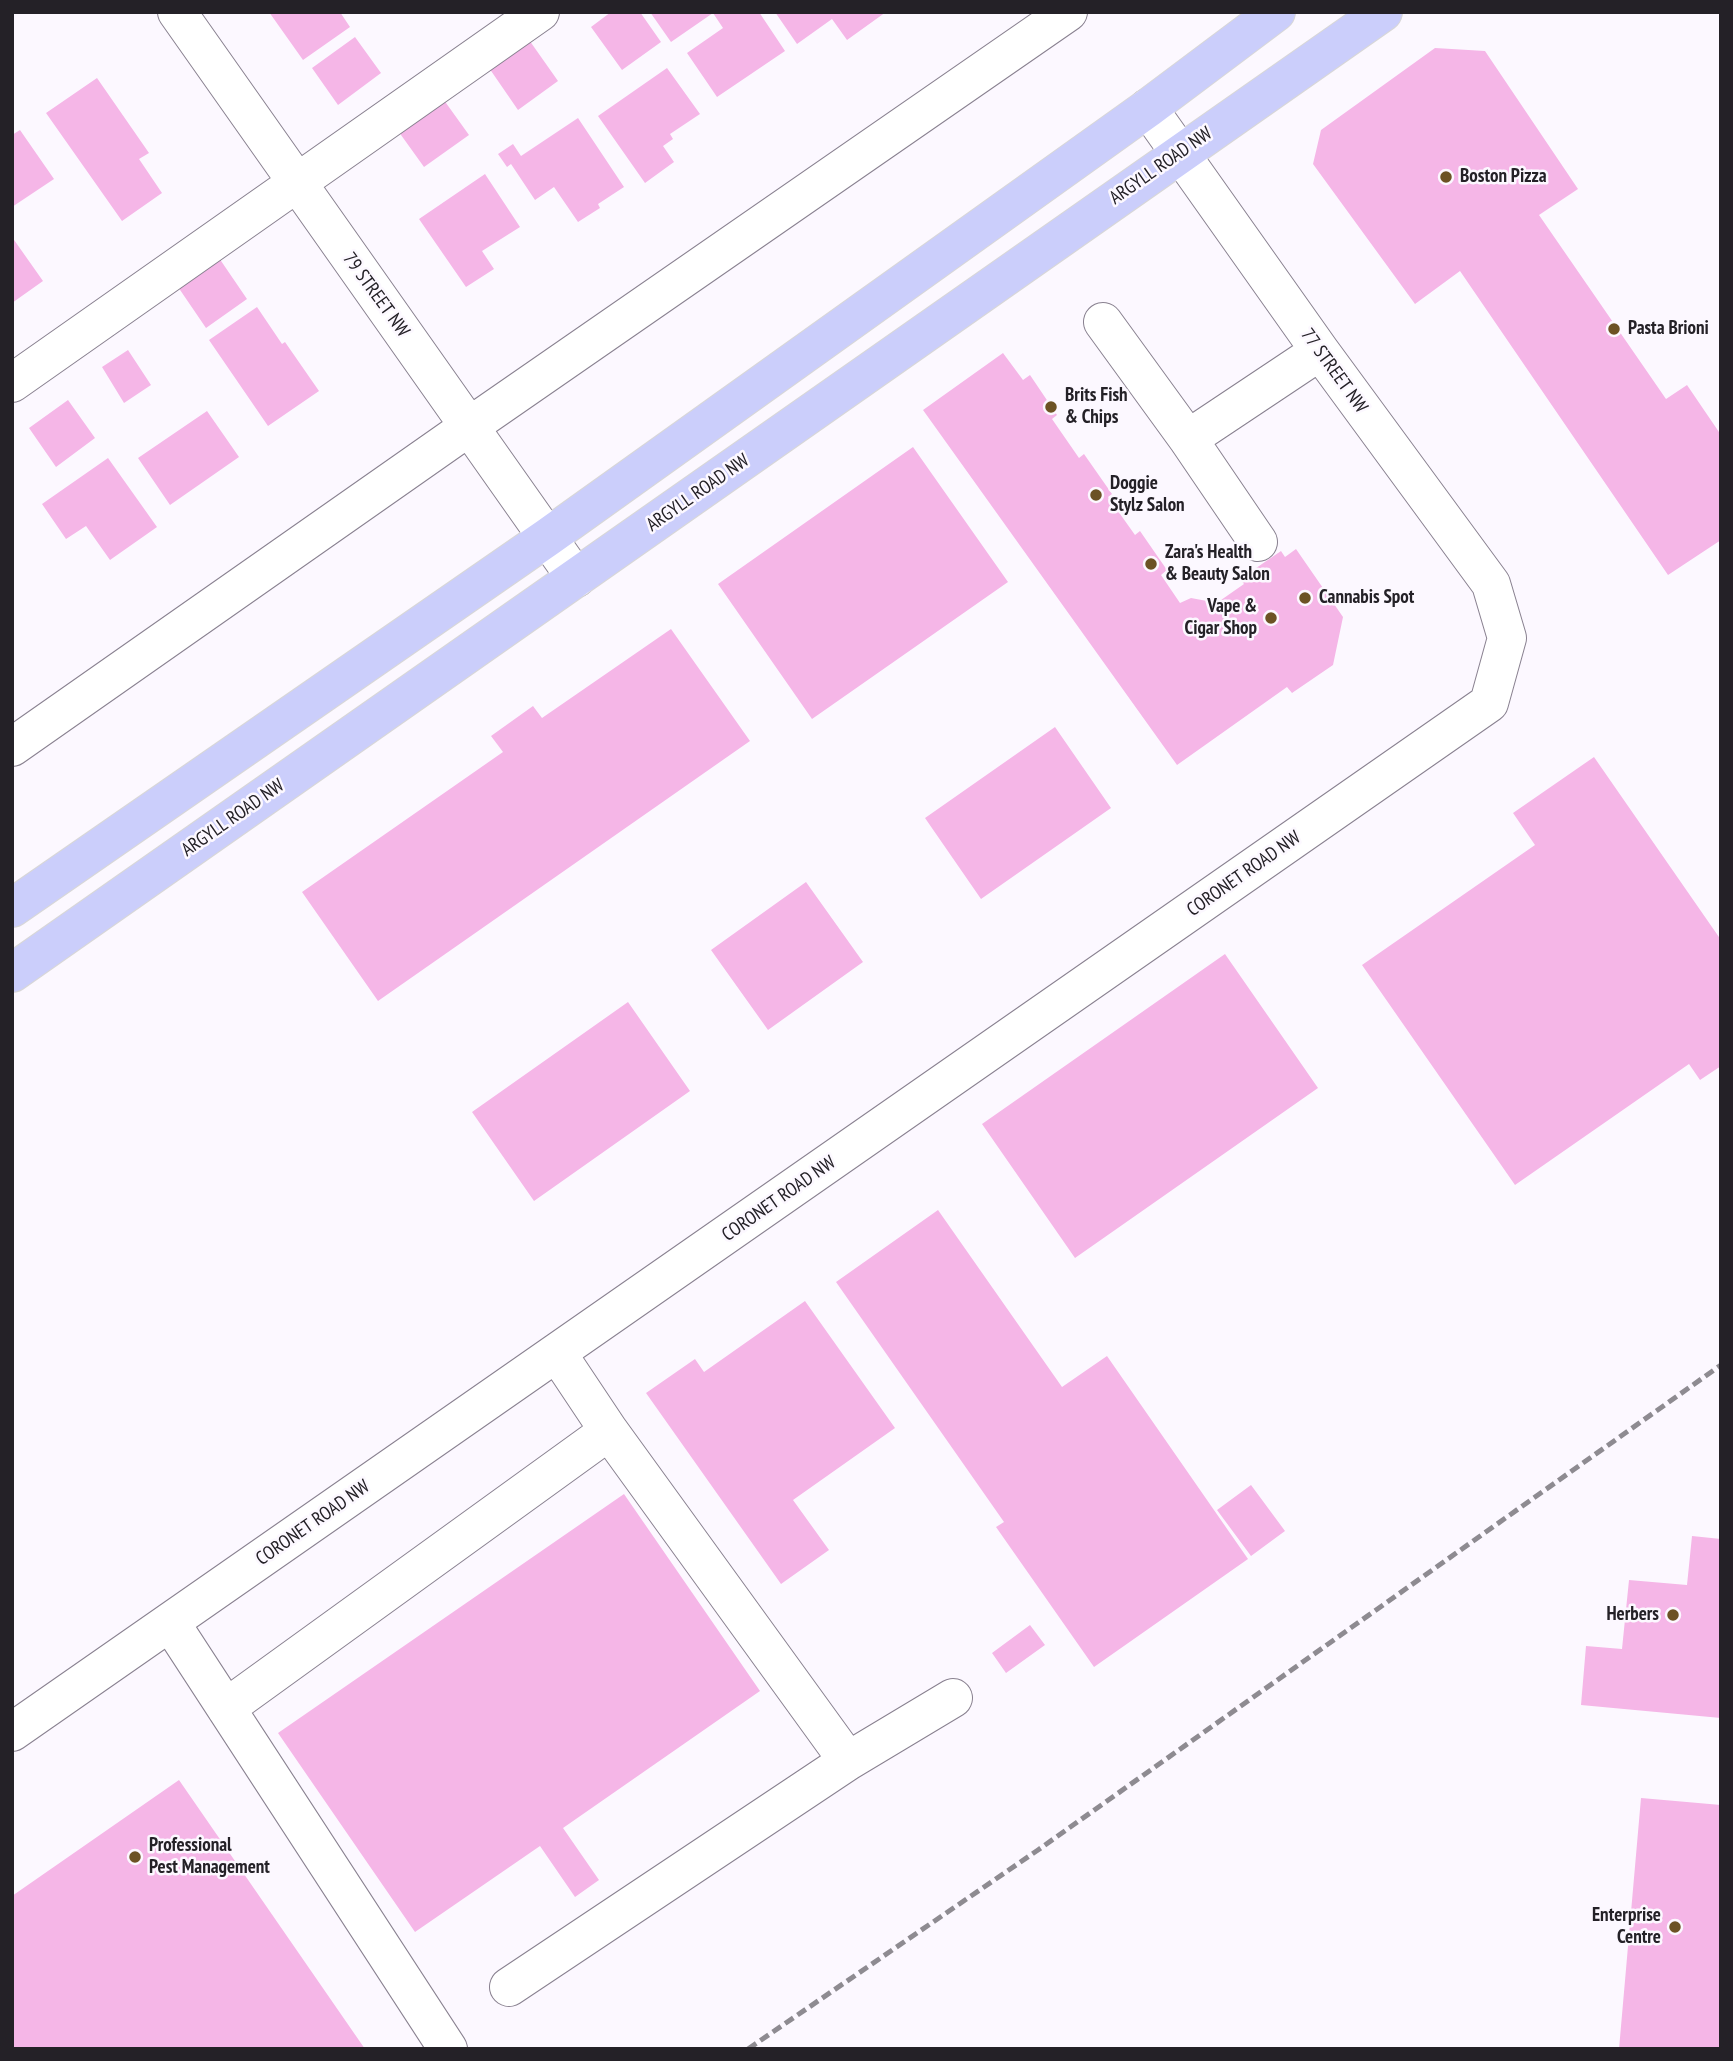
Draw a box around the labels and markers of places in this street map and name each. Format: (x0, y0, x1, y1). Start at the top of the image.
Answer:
place label: Boston Pizza (1460, 166, 1546, 188)
marker: Boston Pizza (1438, 169, 1454, 185)
place label: Pasta Brioni (1628, 318, 1709, 340)
marker: Pasta Brioni (1606, 321, 1622, 337)
place label: Brits Fish & Chips (1065, 385, 1128, 429)
marker: Brits Fish & Chips (1043, 399, 1059, 415)
place label: Doggie Stylz Salon (1110, 473, 1185, 517)
marker: Doggie Stylz Salon (1088, 487, 1104, 503)
place label: Zara's Health & Beauty Salon (1165, 542, 1270, 586)
marker: Zara's Health & Beauty Salon (1143, 556, 1159, 572)
place label: Cannabis Spot (1319, 587, 1414, 609)
marker: Cannabis Spot (1297, 590, 1313, 606)
place label: Vape & Cigar Shop (1184, 596, 1257, 640)
marker: Vape & Cigar Shop (1263, 610, 1279, 626)
place label: Herbers (1606, 1604, 1659, 1626)
marker: Herbers (1665, 1607, 1681, 1623)
place label: Professional Pest Management (149, 1835, 270, 1879)
marker: Professional Pest Management (127, 1849, 143, 1865)
place label: Enterprise Centre (1592, 1905, 1661, 1949)
marker: Enterprise Centre (1667, 1919, 1683, 1935)

